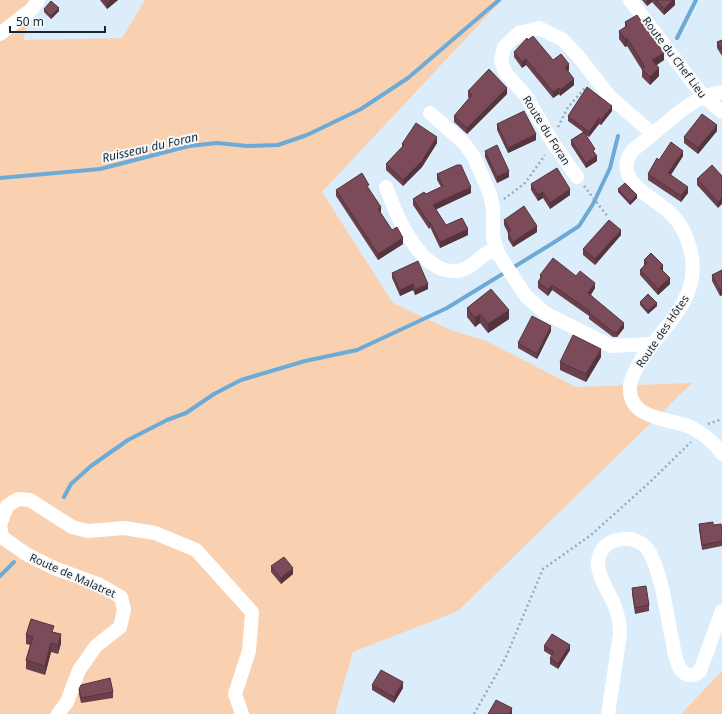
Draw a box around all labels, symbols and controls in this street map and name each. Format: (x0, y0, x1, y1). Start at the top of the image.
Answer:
scale bar (10, 8, 105, 34)
text: 50 m (16, 13, 44, 30)
street label: Route du Chef Lieu (640, 13, 710, 101)
street label: Route du Foran (520, 92, 574, 168)
water label: Ruisseau du Foran (100, 128, 200, 166)
street label: Route des Hôtes (632, 292, 692, 370)
street label: Route de Malatret (28, 549, 118, 601)

